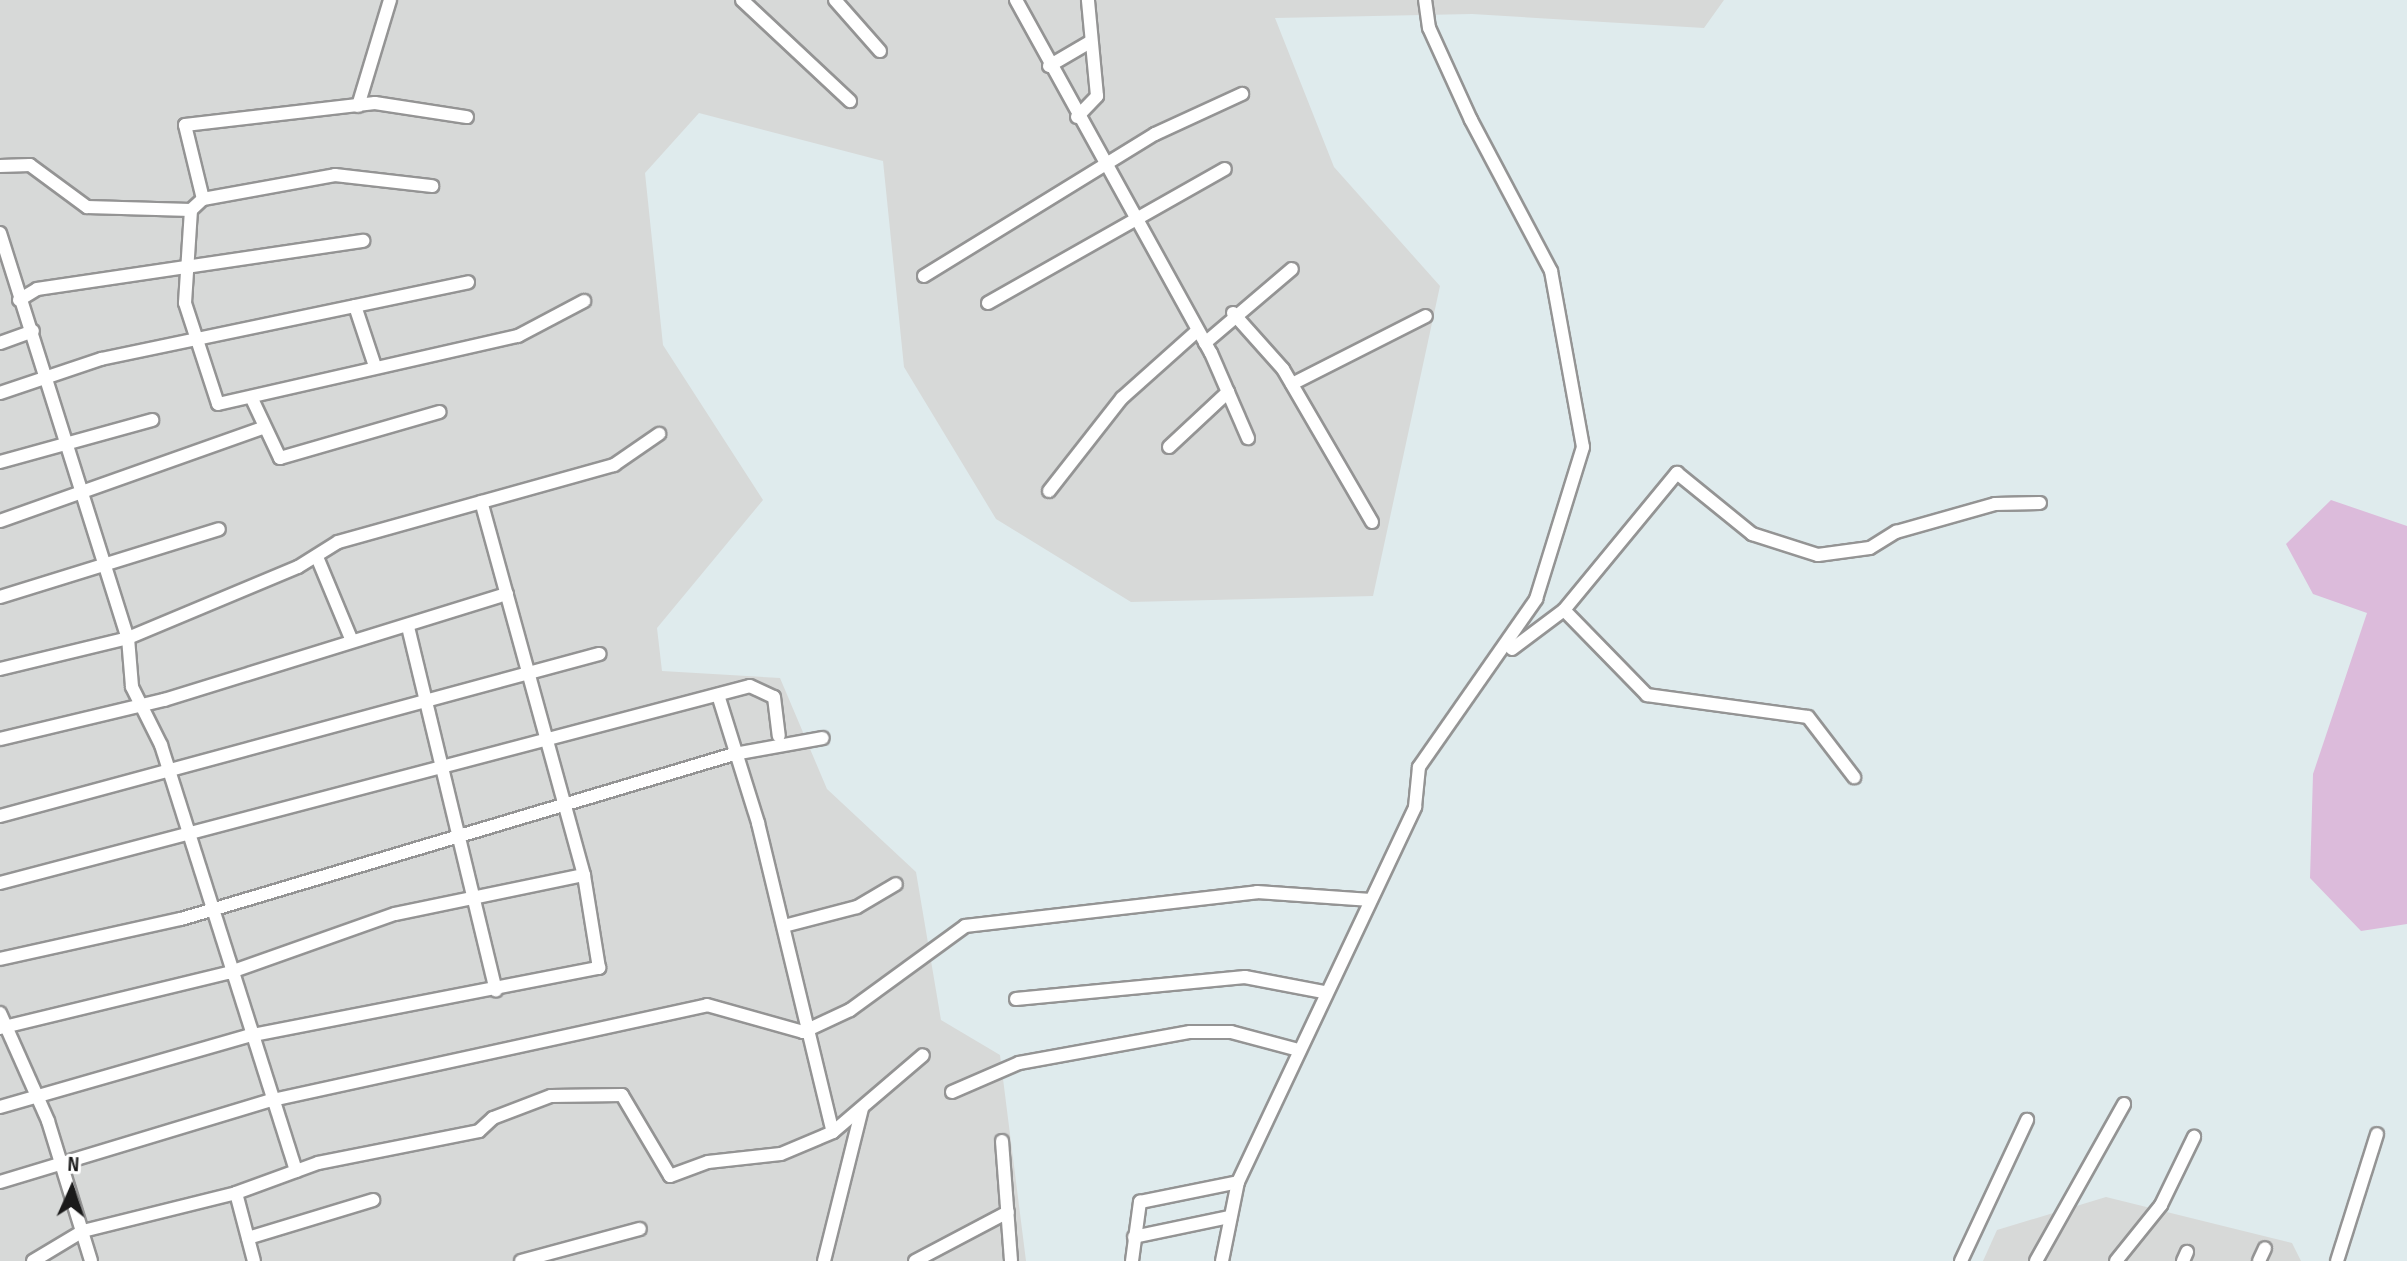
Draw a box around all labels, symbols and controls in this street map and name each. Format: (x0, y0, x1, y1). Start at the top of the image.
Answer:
north arrow (32, 1149, 112, 1229)
text: N (67, 1151, 80, 1178)

